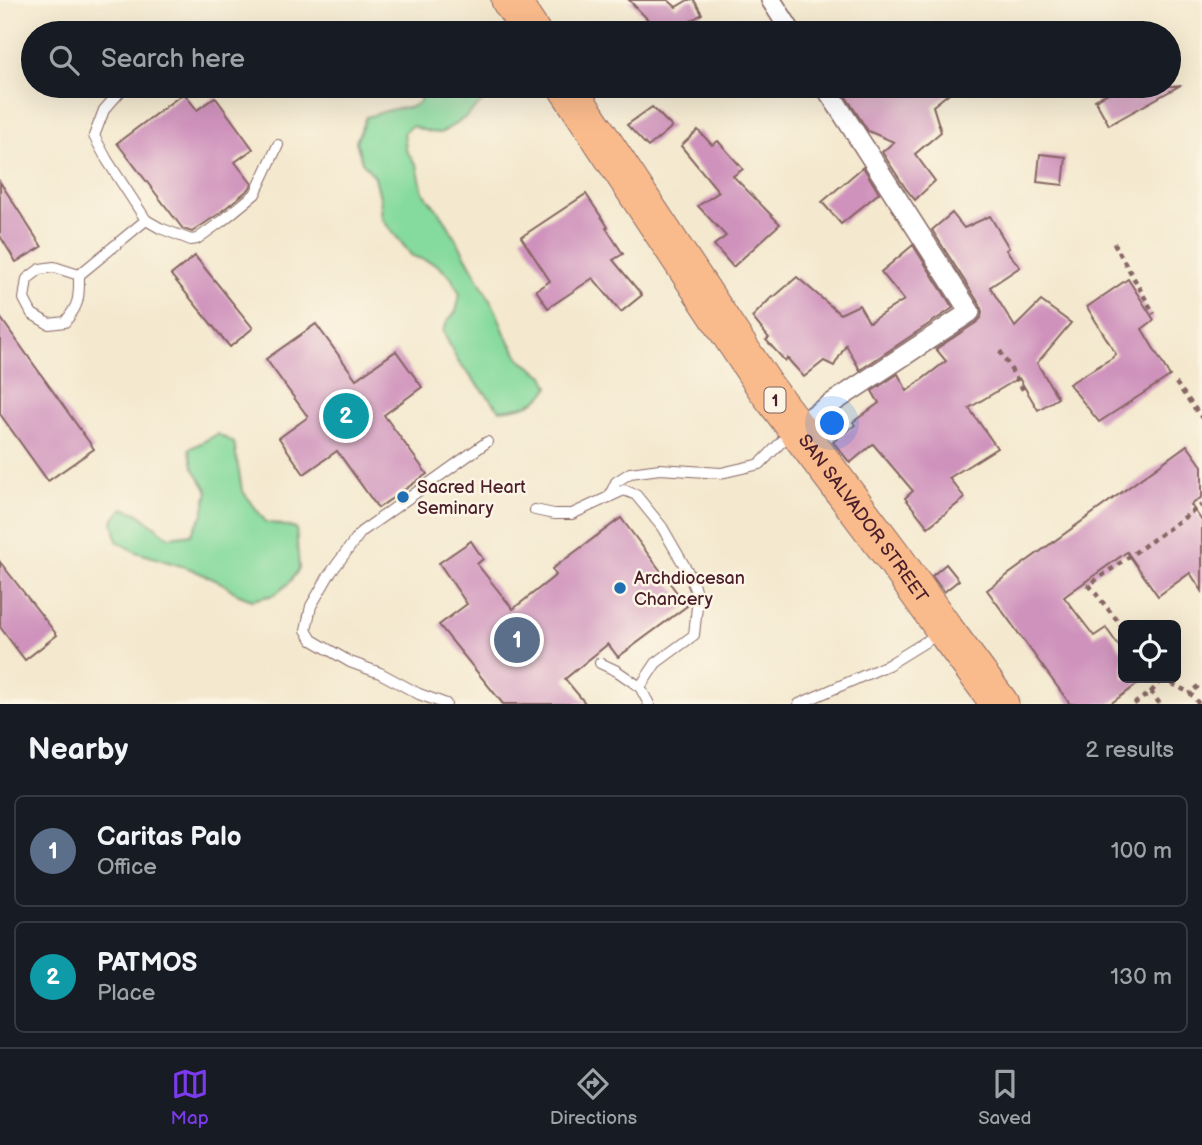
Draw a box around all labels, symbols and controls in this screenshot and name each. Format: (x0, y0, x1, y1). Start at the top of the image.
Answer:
search box (21, 21, 1181, 98)
icon: search (45, 41, 83, 79)
text: Search here (101, 44, 245, 75)
road number: 1 (764, 388, 786, 412)
pin: 2 (323, 390, 369, 442)
your location (815, 406, 849, 440)
street label: SAN SALVADOR STREET (794, 431, 932, 607)
place label: Sacred Heart Seminary (417, 477, 526, 519)
marker: Sacred Heart Seminary (395, 489, 411, 505)
place label: Archdiocesan Chancery (634, 568, 745, 610)
marker: Archdiocesan Chancery (612, 580, 628, 596)
pin: 1 (494, 614, 540, 666)
map controls (1118, 620, 1181, 683)
button: locate (1118, 620, 1181, 683)
text: Nearby (28, 732, 128, 768)
text: 2 results (1085, 736, 1174, 764)
text: Caritas Palo (97, 822, 242, 853)
text: 1 (48, 837, 58, 865)
text: 100 m (1111, 837, 1172, 865)
text: Office (97, 853, 157, 881)
text: PATMOS (97, 948, 197, 979)
text: 2 (46, 963, 60, 991)
text: 130 m (1110, 963, 1172, 991)
text: Place (97, 979, 155, 1007)
tab: Map (171, 1065, 209, 1130)
tab: Directions (550, 1065, 637, 1130)
tab: Saved (978, 1065, 1031, 1130)

